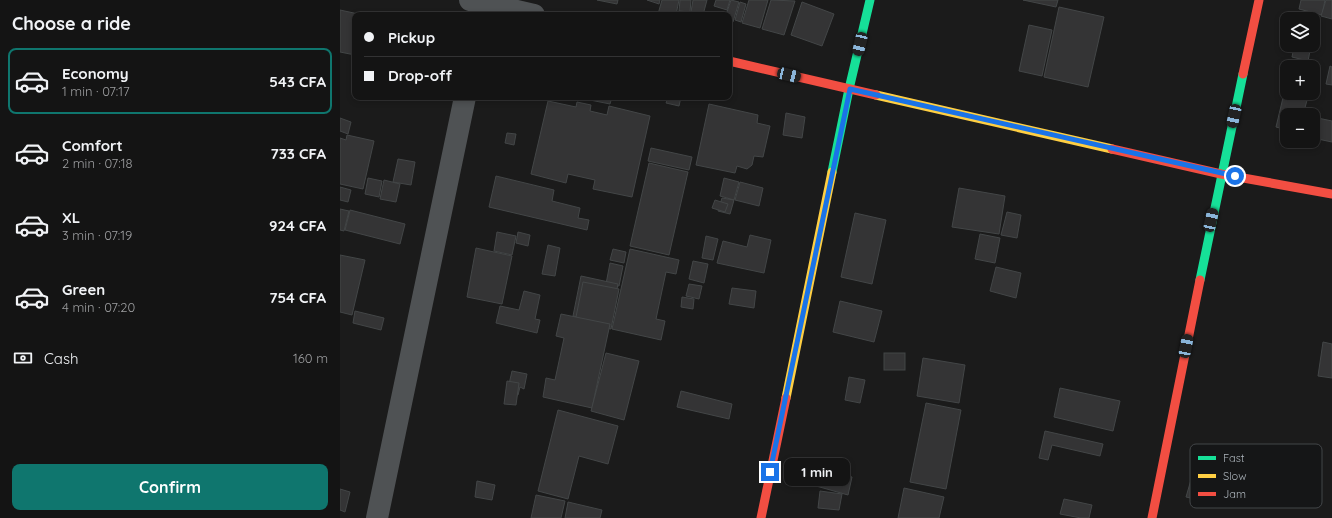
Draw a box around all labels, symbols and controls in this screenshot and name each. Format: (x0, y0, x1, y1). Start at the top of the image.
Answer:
text: Choose a ride (12, 12, 131, 35)
map controls (1280, 12, 1320, 148)
button: layers (1280, 12, 1320, 52)
text: Pickup (388, 28, 435, 47)
car (851, 31, 869, 57)
button: + (1280, 60, 1320, 100)
icon: car (14, 63, 50, 99)
text: Economy (62, 64, 129, 83)
text: Drop-off (388, 66, 452, 85)
car (776, 66, 802, 84)
text: 543 CFA (269, 72, 326, 91)
text: 1 min · 07:17 (62, 83, 130, 99)
car (1226, 103, 1242, 129)
button: − (1280, 108, 1320, 148)
icon: car (14, 135, 50, 171)
text: Comfort (62, 136, 123, 155)
text: 733 CFA (271, 144, 326, 163)
text: 2 min · 07:18 (62, 155, 133, 171)
route start (1226, 167, 1244, 185)
icon: car (14, 207, 50, 243)
car (1203, 207, 1219, 233)
text: XL (62, 208, 80, 227)
text: 924 CFA (269, 216, 326, 235)
text: 3 min · 07:19 (62, 227, 132, 243)
icon: car (14, 279, 50, 315)
text: Green (62, 280, 105, 299)
text: 754 CFA (269, 288, 326, 307)
text: 4 min · 07:20 (62, 299, 135, 315)
car (1178, 333, 1194, 359)
icon: cash (12, 347, 34, 369)
text: Cash (44, 349, 78, 368)
text: 160 m (293, 350, 328, 366)
legend (1190, 444, 1322, 508)
text: Fast (1223, 451, 1245, 465)
callout: 1 min (784, 458, 850, 486)
route end (761, 463, 779, 481)
button: Confirm (12, 464, 328, 510)
text: 1 min (801, 464, 833, 480)
text: Slow (1223, 469, 1247, 483)
text: Jam (1223, 487, 1246, 501)

